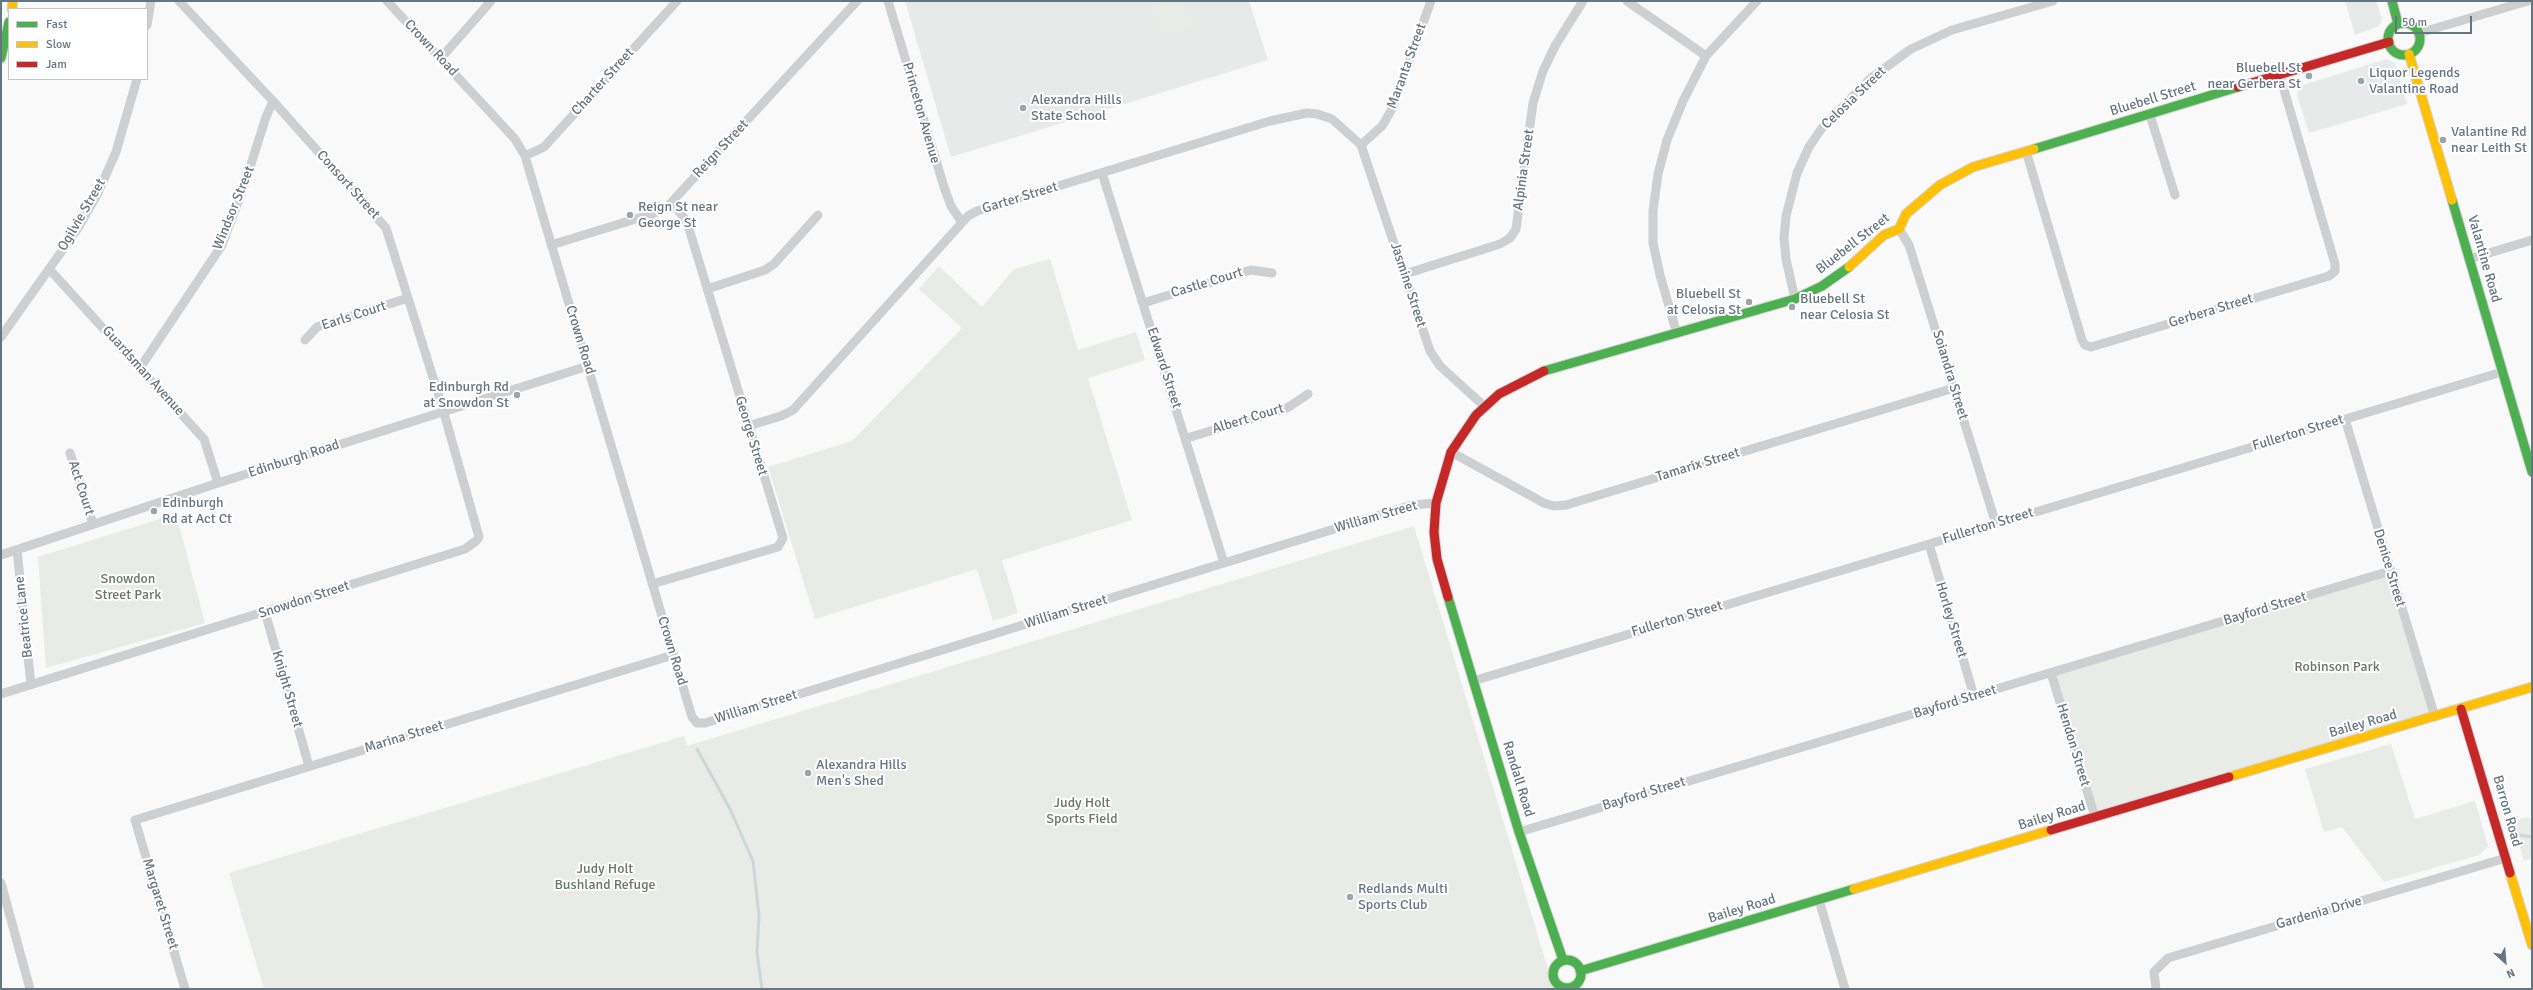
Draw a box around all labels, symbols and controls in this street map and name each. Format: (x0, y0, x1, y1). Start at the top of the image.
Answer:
legend (8, 8, 148, 80)
scale bar (2397, 8, 2474, 34)
text: 50 m (2402, 15, 2427, 30)
street label: Crown Road (401, 16, 461, 80)
text: Fast (46, 17, 67, 32)
street label: Maranta Street (1384, 21, 1430, 111)
text: Slow (46, 37, 71, 52)
street label: Charter Street (568, 45, 638, 119)
text: Jam (46, 57, 67, 72)
street label: Princeton Avenue (899, 60, 943, 166)
place label: Bluebell St near Gerbera St (2208, 60, 2301, 92)
street label: Celosia Street (1818, 63, 1890, 133)
place label: Liquor Legends Valantine Road (2369, 65, 2460, 98)
marker: Bluebell St near Gerbera St (2304, 71, 2314, 81)
marker: Liquor Legends Valantine Road (2356, 76, 2366, 86)
street label: Bluebell Street (2108, 78, 2198, 120)
place label: Alexandra Hills State School (1031, 92, 1122, 124)
marker: Alexandra Hills State School (1018, 103, 1028, 113)
street label: Reign Street (690, 116, 752, 182)
place label: Valantine Rd near Leith St (2451, 124, 2527, 156)
street label: Alpinia Street (1510, 128, 1538, 212)
marker: Valantine Rd near Leith St (2438, 135, 2448, 145)
street label: Consort Street (313, 147, 383, 223)
street label: Windsor Street (210, 164, 258, 252)
street label: Ogilvie Street (55, 176, 109, 254)
street label: Garter Street (980, 179, 1060, 217)
place label: Reign St near George St (638, 199, 718, 232)
marker: Reign St near George St (625, 210, 635, 220)
street label: Bluebell Street (1813, 210, 1893, 278)
street label: Valantine Road (2464, 213, 2504, 305)
street label: Jasmine Street (1386, 240, 1430, 330)
street label: Castle Court (1169, 264, 1245, 302)
place label: Bluebell St at Celosia St (1667, 286, 1741, 318)
street label: Gerbera Street (2167, 290, 2255, 332)
place label: Bluebell St near Celosia St (1800, 291, 1889, 324)
marker: Bluebell St at Celosia St (1744, 297, 1754, 307)
street label: Earls Court (320, 298, 388, 334)
marker: Bluebell St near Celosia St (1787, 302, 1797, 312)
street label: Crown Road (562, 303, 598, 377)
street label: Guardsman Avenue (98, 323, 188, 419)
street label: Edward Street (1143, 325, 1185, 411)
street label: Soiandra Street (1928, 328, 1972, 422)
place label: Edinburgh Rd at Snowdon St (423, 379, 509, 412)
marker: Edinburgh Rd at Snowdon St (512, 390, 522, 400)
street label: George Street (731, 394, 771, 478)
street label: Albert Court (1210, 400, 1286, 438)
street label: Fullerton Street (2250, 411, 2346, 455)
street label: Edinburgh Road (246, 436, 342, 482)
street label: Tamarix Street (1654, 444, 1742, 486)
street label: Act Court (64, 458, 98, 518)
place label: Edinburgh Rd at Act Ct (162, 495, 232, 528)
street label: William Street (1333, 497, 1419, 537)
street label: Fullerton Street (1940, 504, 2036, 548)
marker: Edinburgh Rd at Act Ct (149, 506, 159, 516)
street label: Denice Street (2369, 527, 2409, 609)
park label: Snowdon Street Park (95, 571, 161, 604)
street label: Beatrice Lane (11, 575, 37, 659)
street label: Snowdon Street (256, 577, 352, 623)
street label: Horley Street (1931, 580, 1971, 660)
street label: Bayford Street (2221, 588, 2309, 630)
street label: William Street (1023, 591, 1109, 633)
street label: Fullerton Street (1629, 597, 1725, 641)
street label: Crown Road (654, 614, 690, 688)
street label: Knight Street (268, 649, 306, 729)
park label: Robinson Park (2294, 659, 2380, 675)
street label: Bayford Street (1911, 681, 1999, 723)
street label: William Street (713, 686, 799, 728)
street label: Hendon Street (2052, 701, 2094, 789)
street label: Bailey Road (2327, 706, 2399, 742)
street label: Marina Street (362, 717, 446, 757)
street label: Randall Road (1498, 739, 1538, 819)
place label: Alexandra Hills Men's Shed (816, 757, 907, 790)
marker: Alexandra Hills Men's Shed (803, 768, 813, 778)
street label: Bayford Street (1600, 773, 1688, 815)
street label: Barron Road (2489, 773, 2525, 849)
park label: Judy Holt Sports Field (1046, 795, 1118, 828)
street label: Bailey Road (2016, 798, 2088, 834)
street label: Margaret Street (138, 856, 182, 952)
park label: Judy Holt Bushland Refuge (554, 861, 656, 894)
place label: Redlands Multi Sports Club (1358, 881, 1448, 914)
street label: Bailey Road (1706, 891, 1778, 927)
marker: Redlands Multi Sports Club (1345, 892, 1355, 902)
street label: Gardenia Drive (2274, 893, 2364, 933)
north arrow (2485, 942, 2525, 982)
text: N (2504, 966, 2517, 981)

